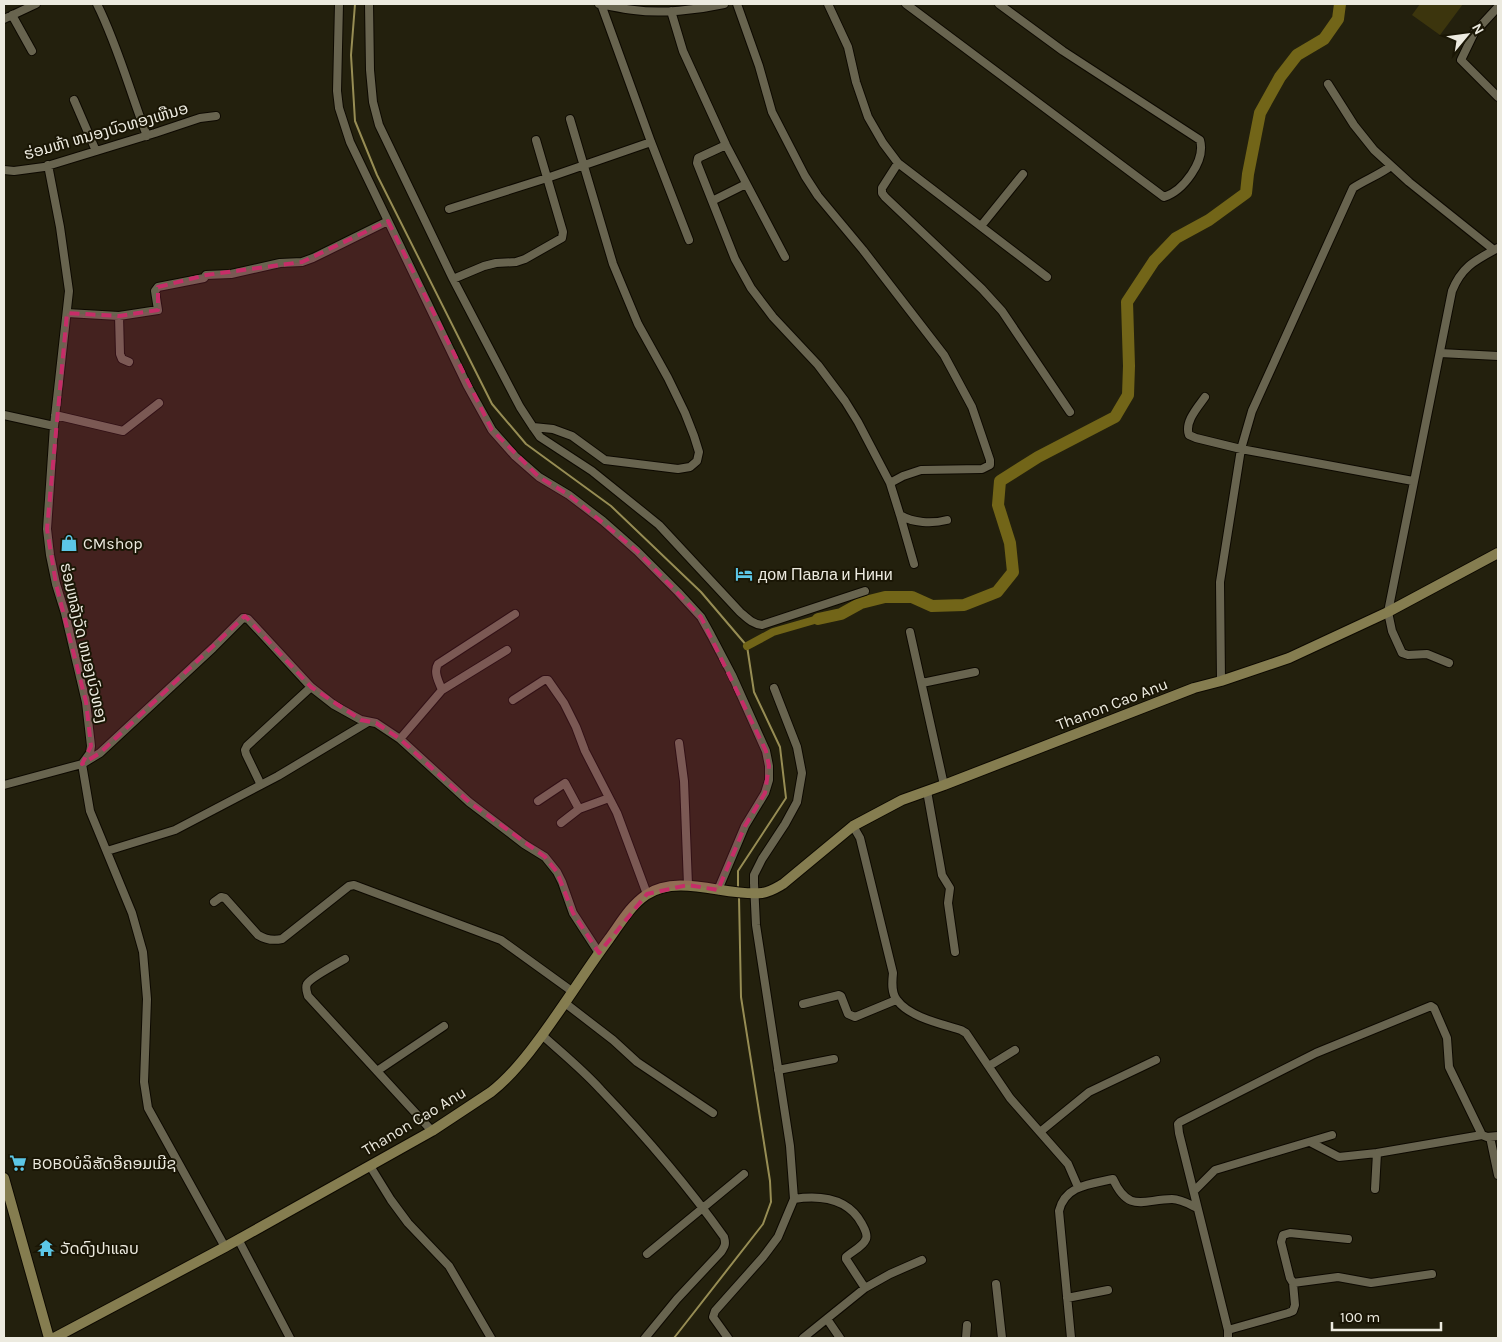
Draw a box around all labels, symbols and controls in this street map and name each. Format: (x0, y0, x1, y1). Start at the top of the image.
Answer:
north arrow (1442, 10, 1492, 60)
text: N (1468, 20, 1488, 37)
street label: ຮ່ອມຫ້າ ຫນອງບົວທອງເຫືນອ (22, 98, 190, 164)
shop icon: CMshop (59, 533, 79, 553)
place label: CMshop (83, 534, 143, 553)
street label: ຮ່ອມຫລັງວັດ ຫນອງບົວທອງ (56, 561, 112, 725)
hotel icon: дом Павла и Нини (734, 564, 754, 584)
place label: дом Павла и Нини (758, 565, 893, 584)
street label: Thanon Cao Anu (1053, 674, 1171, 734)
street label: Thanon Cao Anu (359, 1082, 469, 1160)
supermarket icon: BOBOບໍລິສັດອີຄອມເມີຊ (8, 1153, 28, 1173)
place label: BOBOບໍລິສັດອີຄອມເມີຊ (32, 1154, 176, 1173)
temple icon: ວັດດົງປາແລບ (36, 1238, 56, 1258)
place label: ວັດດົງປາແລບ (60, 1239, 139, 1258)
scale bar (1332, 1300, 1441, 1332)
text: 100 m (1340, 1308, 1380, 1326)

